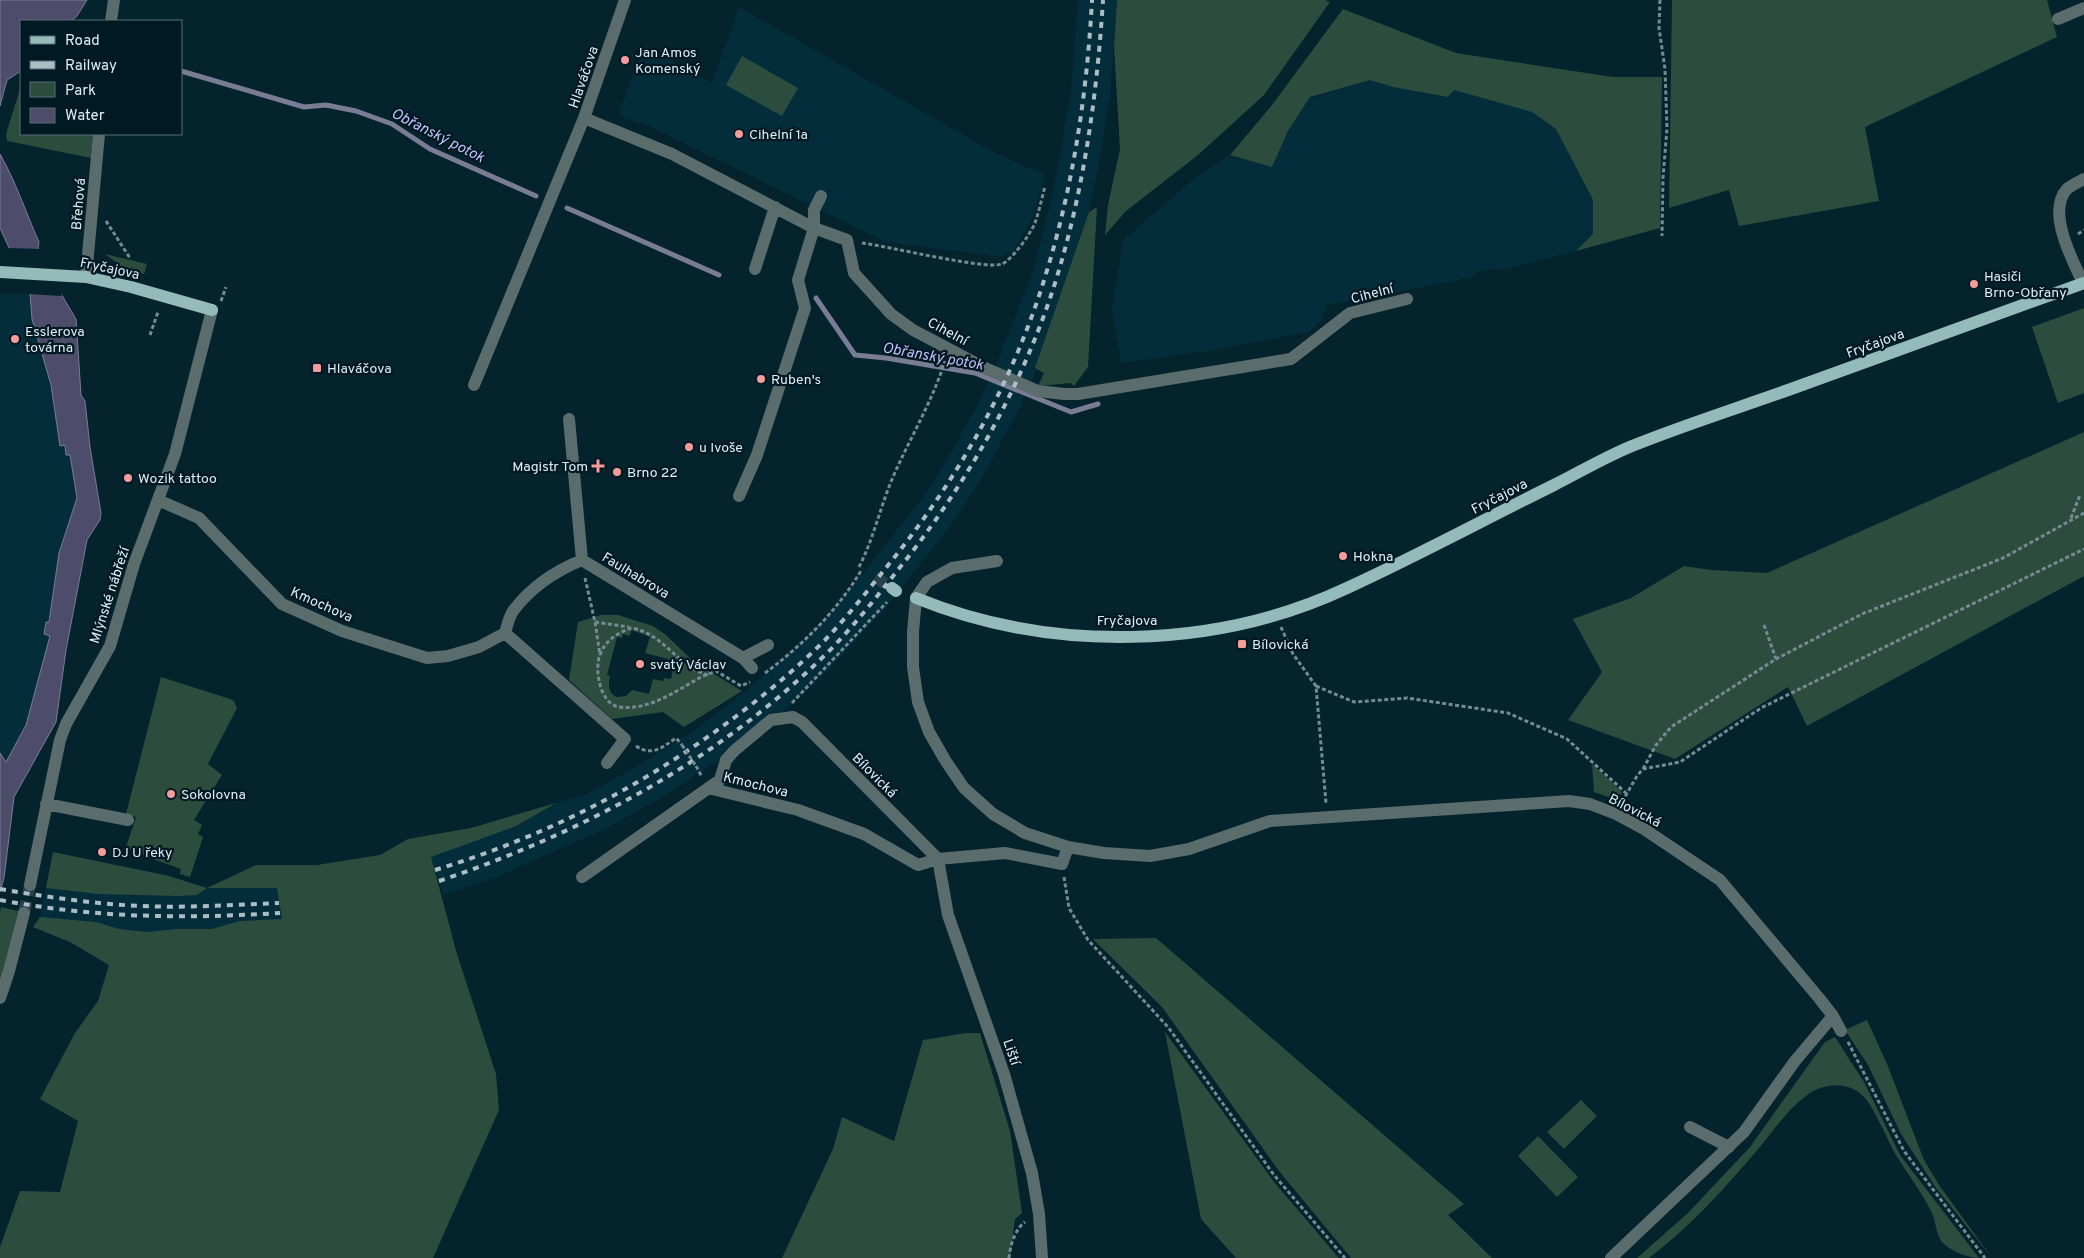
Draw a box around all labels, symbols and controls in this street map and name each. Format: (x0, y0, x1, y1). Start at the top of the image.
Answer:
legend (20, 20, 182, 135)
text: Road (65, 32, 100, 51)
street label: Hlaváčova (566, 44, 603, 111)
place label: Jan Amos Komenský (635, 45, 701, 78)
marker: Jan Amos Komenský (619, 54, 631, 66)
text: Railway (65, 57, 117, 76)
text: Park (65, 82, 96, 101)
water label: Obřanský potok (387, 105, 488, 168)
text: Water (65, 107, 105, 126)
place label: Cihelní 1a (749, 127, 808, 144)
marker: Cihelní 1a (733, 128, 745, 140)
street label: Břehová (69, 177, 90, 231)
street label: Fryčajova (78, 255, 141, 284)
place label: Hasiči Brno-Obřany (1984, 269, 2067, 302)
marker: Hasiči Brno-Obřany (1968, 278, 1980, 290)
street label: Cihelní (1349, 280, 1397, 308)
street label: Cihelní (924, 315, 972, 351)
place label: Esslerova továrna (25, 324, 85, 357)
street label: Fryčajova (1844, 326, 1907, 363)
marker: Esslerova továrna (9, 333, 21, 345)
water label: Obřanský potok (881, 339, 985, 376)
place label: Hlaváčova (327, 361, 392, 378)
marker: Hlaváčova (311, 362, 323, 374)
place label: Ruben's (771, 372, 821, 389)
marker: Ruben's (755, 373, 767, 385)
place label: u Ivoše (699, 440, 743, 457)
marker: u Ivoše (683, 441, 695, 453)
place label: Magistr Tom (512, 459, 588, 476)
marker: Magistr Tom (592, 460, 604, 472)
place label: Brno 22 (627, 465, 678, 482)
marker: Brno 22 (611, 466, 623, 478)
place label: Wozik tattoo (138, 471, 217, 488)
marker: Wozik tattoo (122, 472, 134, 484)
street label: Fryčajova (1469, 476, 1531, 519)
street label: Mlýnské nábřeží (87, 543, 135, 646)
street label: Faulhabrova (598, 549, 672, 603)
place label: Hokna (1353, 549, 1394, 566)
marker: Hokna (1337, 550, 1349, 562)
street label: Kmochova (288, 584, 355, 627)
street label: Fryčajova (1097, 613, 1157, 630)
place label: Bílovická (1252, 637, 1309, 654)
marker: Bílovická (1236, 638, 1248, 650)
place label: svatý Václav (650, 657, 726, 674)
marker: svatý Václav (634, 658, 646, 670)
street label: Bílovická (848, 750, 900, 802)
street label: Kmochova (721, 769, 790, 802)
place label: Sokolovna (181, 787, 246, 804)
marker: Sokolovna (165, 788, 177, 800)
street label: Bílovická (1605, 791, 1663, 832)
place label: DJ U řeky (112, 845, 172, 862)
marker: DJ U řeky (96, 846, 108, 858)
street label: Liští (998, 1037, 1023, 1069)

